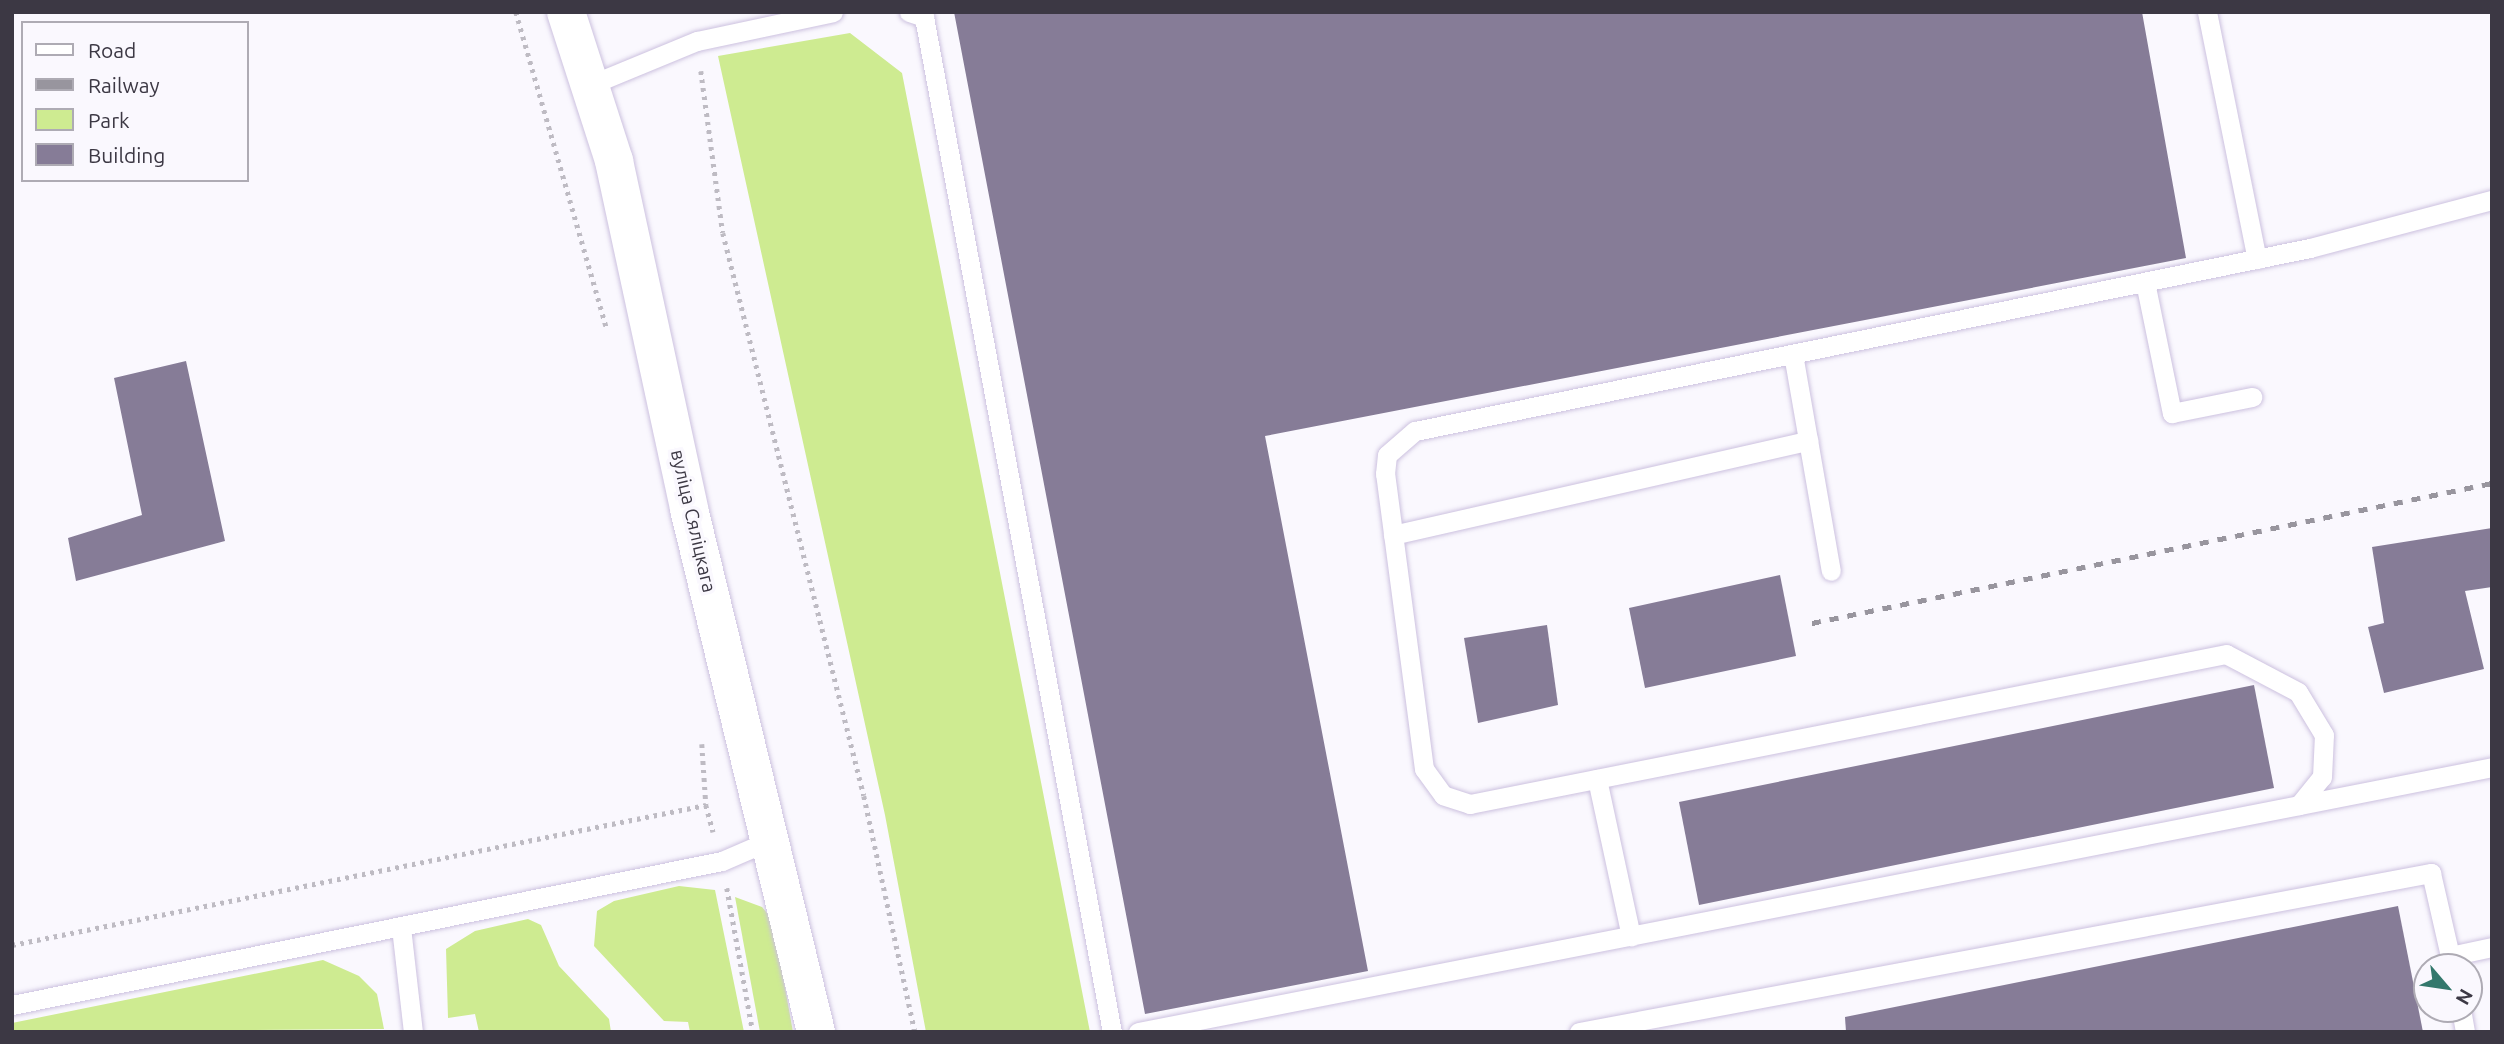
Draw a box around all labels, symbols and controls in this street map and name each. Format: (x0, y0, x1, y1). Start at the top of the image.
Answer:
legend (21, 21, 248, 182)
text: Road (88, 38, 136, 62)
text: Railway (88, 73, 160, 97)
text: Park (88, 108, 130, 132)
text: Building (88, 143, 165, 167)
street label: вуліца Сяліцкага (665, 447, 721, 595)
north arrow (2413, 953, 2483, 1023)
text: N (2452, 986, 2478, 1009)

